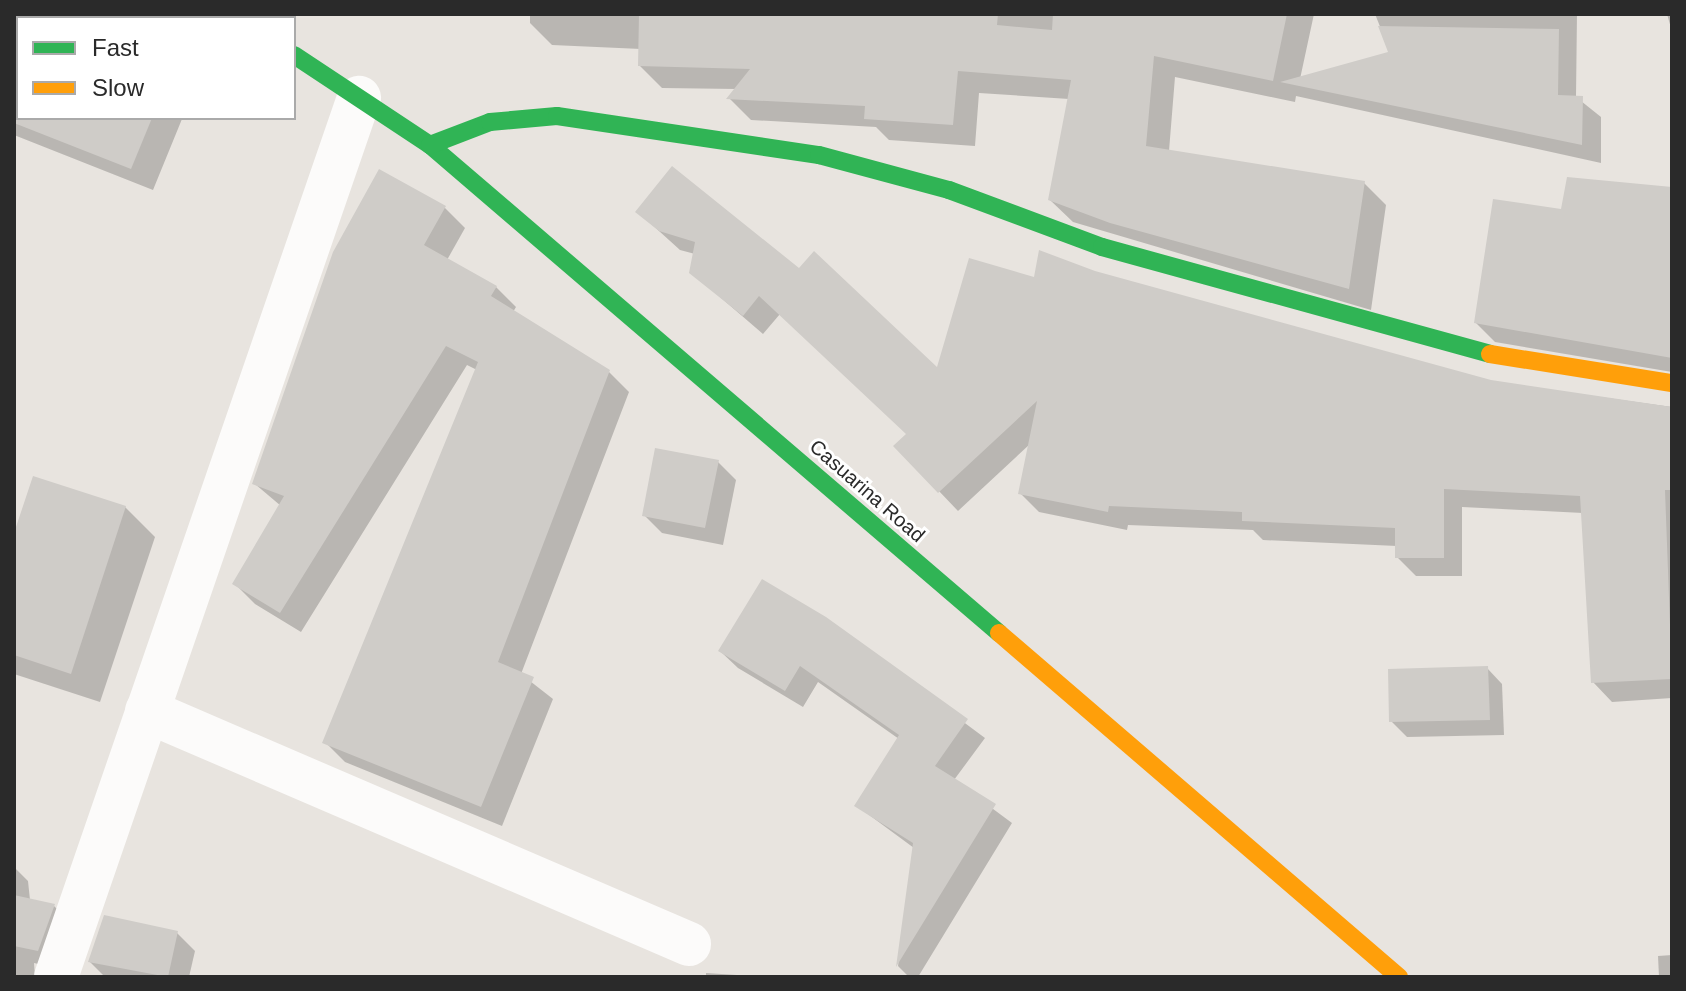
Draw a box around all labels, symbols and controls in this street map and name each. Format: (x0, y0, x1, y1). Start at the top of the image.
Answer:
legend (16, 16, 296, 120)
text: Fast (92, 34, 139, 61)
text: Slow (92, 74, 144, 101)
street label: Casuarina Road (805, 435, 929, 547)

